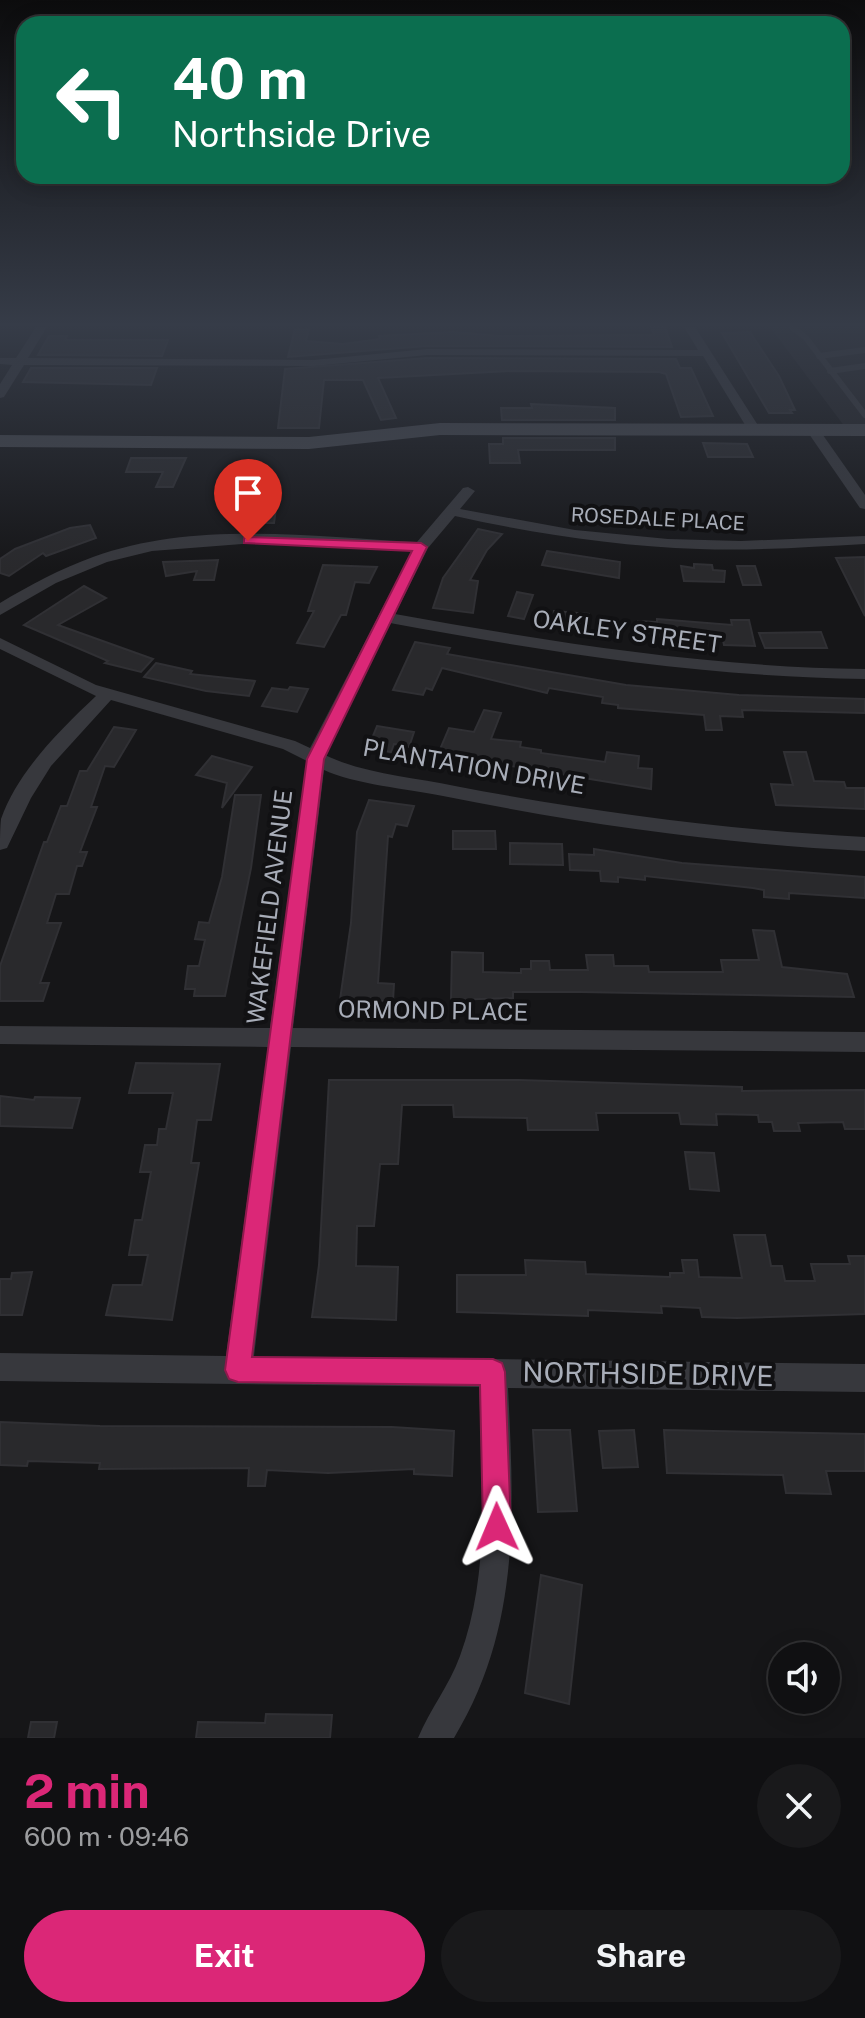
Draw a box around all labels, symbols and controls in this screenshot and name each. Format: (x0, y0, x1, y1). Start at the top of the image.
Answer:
text: 40 m (172, 46, 308, 112)
icon: left (40, 48, 144, 152)
text: Northside Drive (172, 113, 431, 155)
pin (214, 459, 282, 541)
icon: arrive (226, 471, 270, 515)
street label: ROSEDALE PLACE (570, 502, 746, 536)
street label: OAKLEY STREET (531, 604, 723, 658)
street label: PLANTATION DRIVE (361, 733, 587, 799)
street label: WAKEFIELD AVENUE (241, 788, 297, 1026)
street label: ORMOND PLACE (338, 994, 528, 1026)
street label: NORTHSIDE DRIVE (522, 1355, 774, 1392)
position arrow (455, 1485, 539, 1569)
map controls (768, 1642, 840, 1714)
button: sound (768, 1642, 840, 1714)
text: 2 min (24, 1762, 150, 1819)
button: close (757, 1764, 841, 1848)
text: 600 m · 09:46 (24, 1821, 189, 1852)
button: Exit (24, 1910, 425, 2002)
button: Share (441, 1910, 841, 2002)

